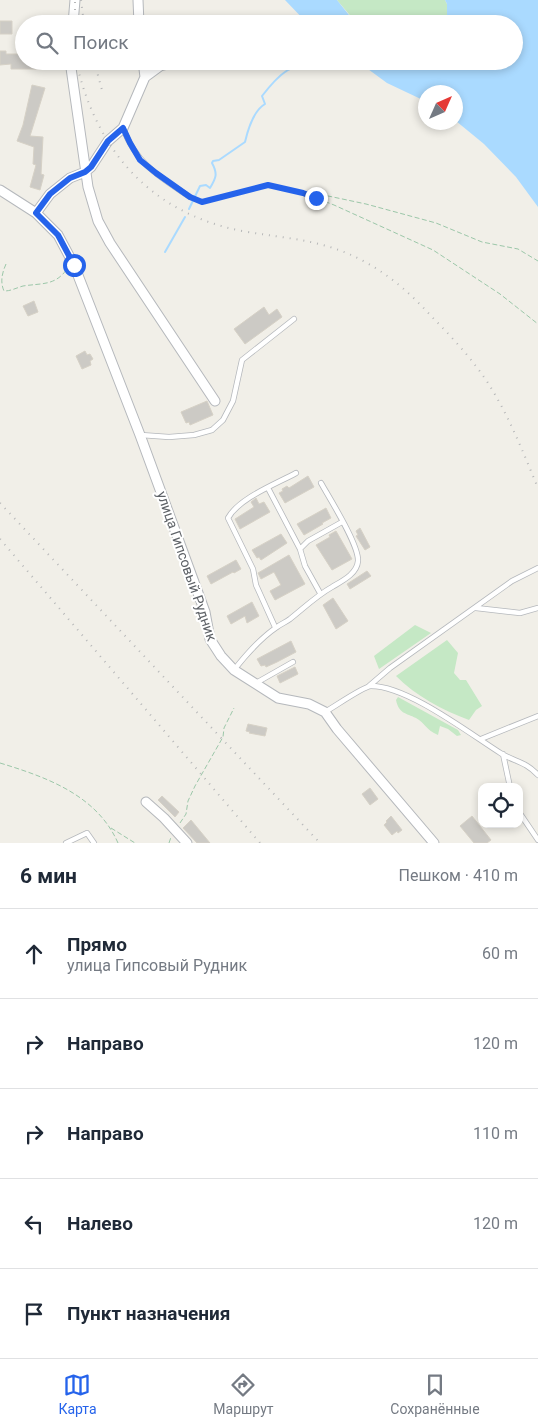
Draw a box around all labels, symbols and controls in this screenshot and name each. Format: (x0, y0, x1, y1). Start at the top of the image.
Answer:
search box (15, 15, 523, 70)
icon: search (33, 29, 61, 57)
text: Поиск (73, 31, 129, 54)
north arrow (418, 85, 463, 130)
route end (305, 187, 328, 210)
route start (63, 254, 86, 277)
street label: улица Гипсовый Рудник (154, 489, 220, 643)
map controls (478, 783, 523, 828)
button: locate (478, 783, 523, 828)
text: 6 мин (20, 864, 77, 888)
text: Пешком · 410 m (399, 866, 518, 885)
text: Прямо (67, 933, 127, 956)
icon: ahead (20, 940, 48, 968)
text: 60 m (482, 944, 518, 963)
text: улица Гипсовый Рудник (67, 956, 247, 975)
icon: right (20, 1030, 48, 1058)
text: Направо (67, 1032, 144, 1055)
text: 120 m (473, 1034, 518, 1053)
icon: right (20, 1120, 48, 1148)
text: Направо (67, 1122, 144, 1145)
text: 110 m (473, 1124, 518, 1143)
icon: left (20, 1210, 48, 1238)
text: Налево (67, 1212, 133, 1235)
text: 120 m (473, 1214, 518, 1233)
icon: arrive (20, 1300, 48, 1328)
text: Пункт назначения (67, 1302, 230, 1325)
tab: Карта (58, 1371, 97, 1417)
tab: Маршрут (213, 1371, 274, 1417)
tab: Сохранённые (390, 1371, 480, 1417)

